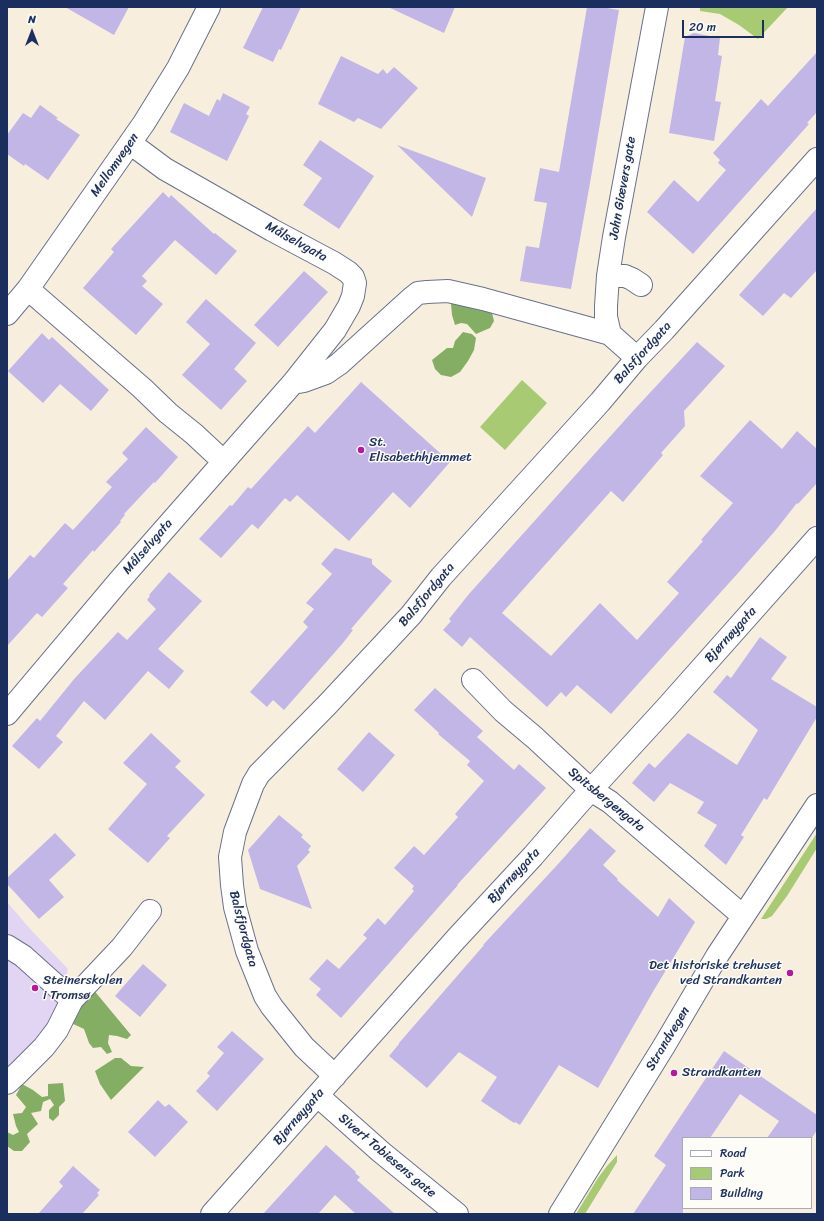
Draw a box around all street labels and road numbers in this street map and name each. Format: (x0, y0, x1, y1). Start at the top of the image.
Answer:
street label: Mellomvegen (87, 130, 143, 200)
street label: John Giævers gate (606, 135, 640, 241)
street label: Målselvgata (262, 219, 330, 265)
street label: Balsfjordgata (611, 319, 675, 387)
street label: Målselvgata (120, 516, 176, 578)
street label: Balsfjordgata (396, 560, 458, 630)
street label: Bjørnøygata (702, 604, 760, 666)
street label: Spitsbergengata (565, 765, 647, 835)
street label: Bjørnøygata (485, 845, 543, 907)
street label: Balsfjordgata (225, 889, 261, 969)
street label: Strandvegen (643, 1004, 693, 1074)
street label: Bjørnøygata (270, 1086, 328, 1148)
street label: Sivert Tobiesens gate (335, 1111, 439, 1201)

